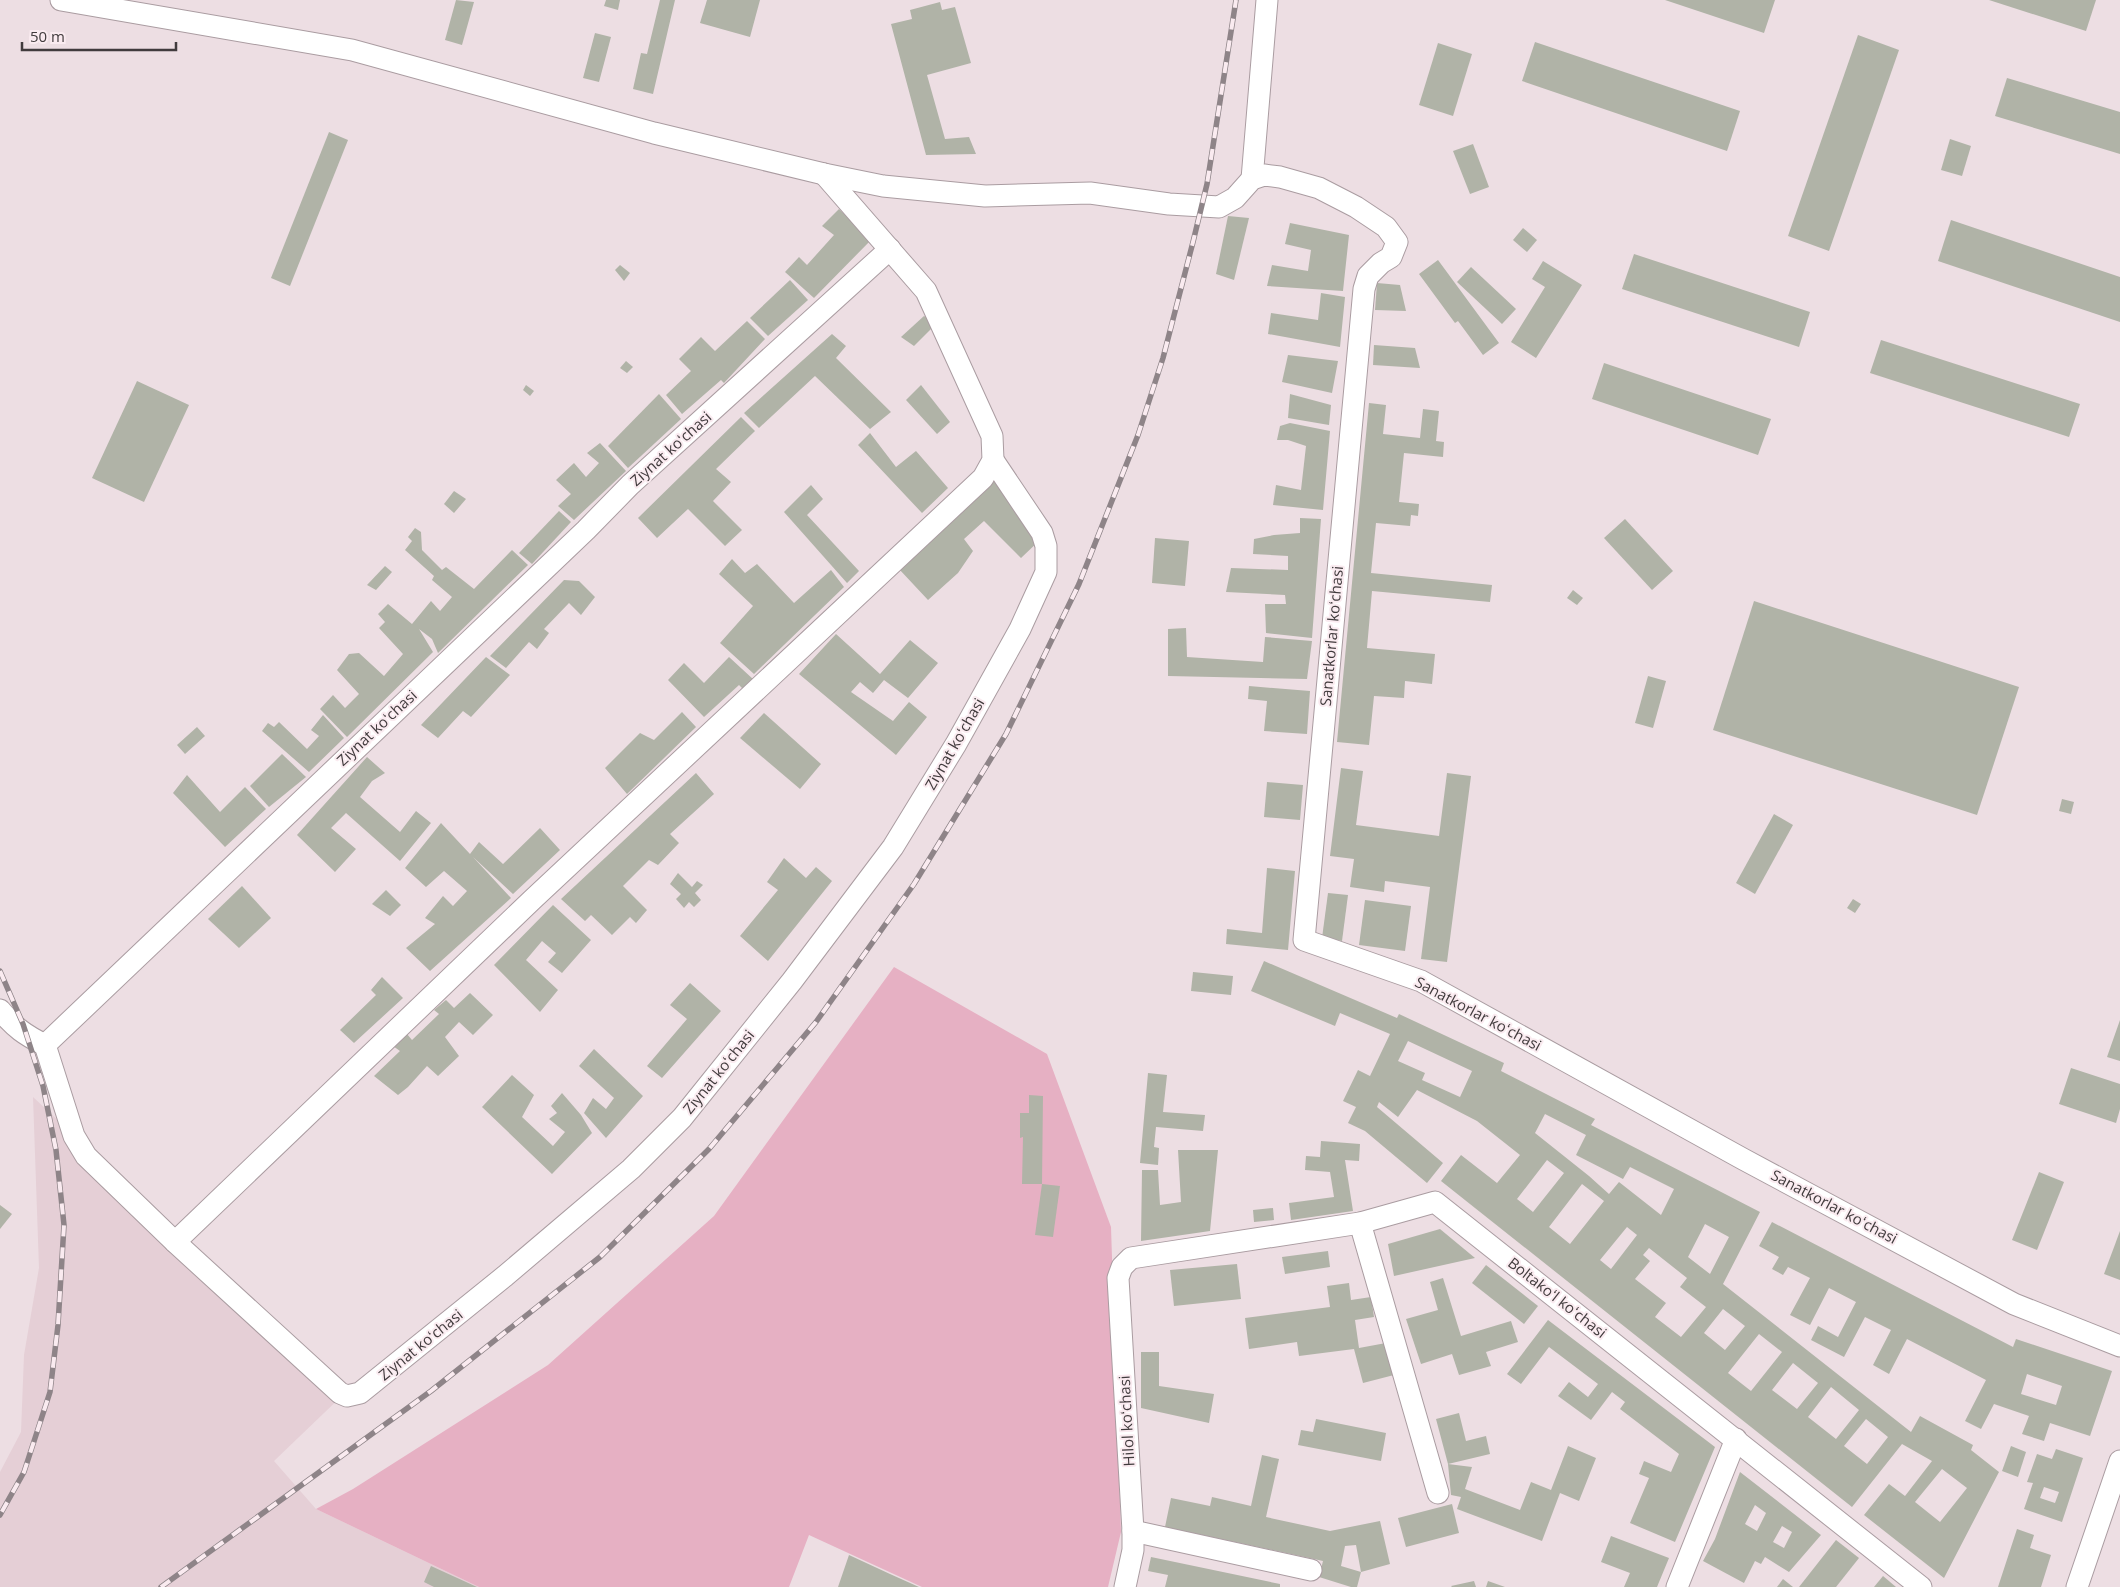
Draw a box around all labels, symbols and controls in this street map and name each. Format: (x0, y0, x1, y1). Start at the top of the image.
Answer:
scale bar (22, 20, 176, 52)
text: 50 m (30, 26, 65, 46)
street label: Ziynat koʻchasi (626, 407, 715, 490)
street label: Sanatkorlar koʻchasi (1315, 565, 1347, 707)
street label: Ziynat koʻchasi (332, 685, 421, 770)
street label: Ziynat koʻchasi (920, 694, 988, 793)
street label: Sanatkorlar koʻchasi (1412, 971, 1545, 1055)
street label: Ziynat koʻchasi (678, 1025, 758, 1118)
street label: Sanatkorlar koʻchasi (1768, 1164, 1901, 1248)
street label: Boltakoʻl koʻchasi (1504, 1252, 1611, 1342)
street label: Ziynat koʻchasi (374, 1304, 467, 1384)
street label: Hilol koʻchasi (1114, 1375, 1138, 1467)

